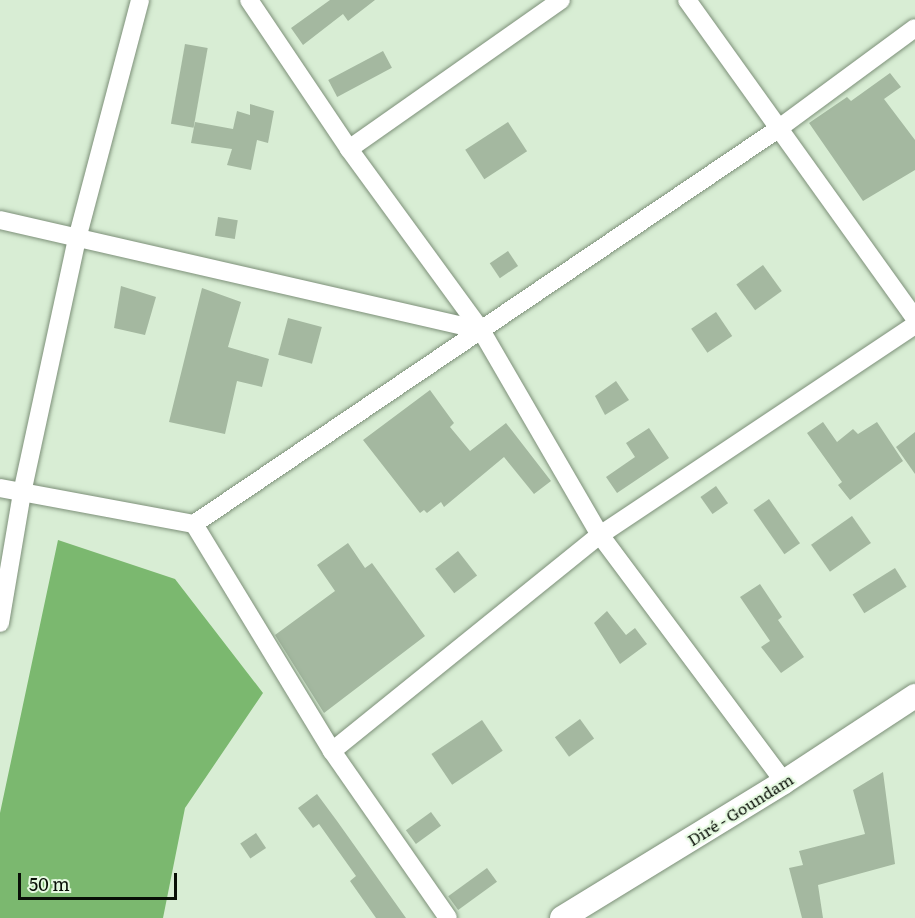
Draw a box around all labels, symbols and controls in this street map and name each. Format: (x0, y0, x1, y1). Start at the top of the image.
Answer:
street label: Diré - Goundam (684, 769, 796, 849)
scale bar (21, 861, 180, 899)
text: 50 m (29, 870, 70, 897)

